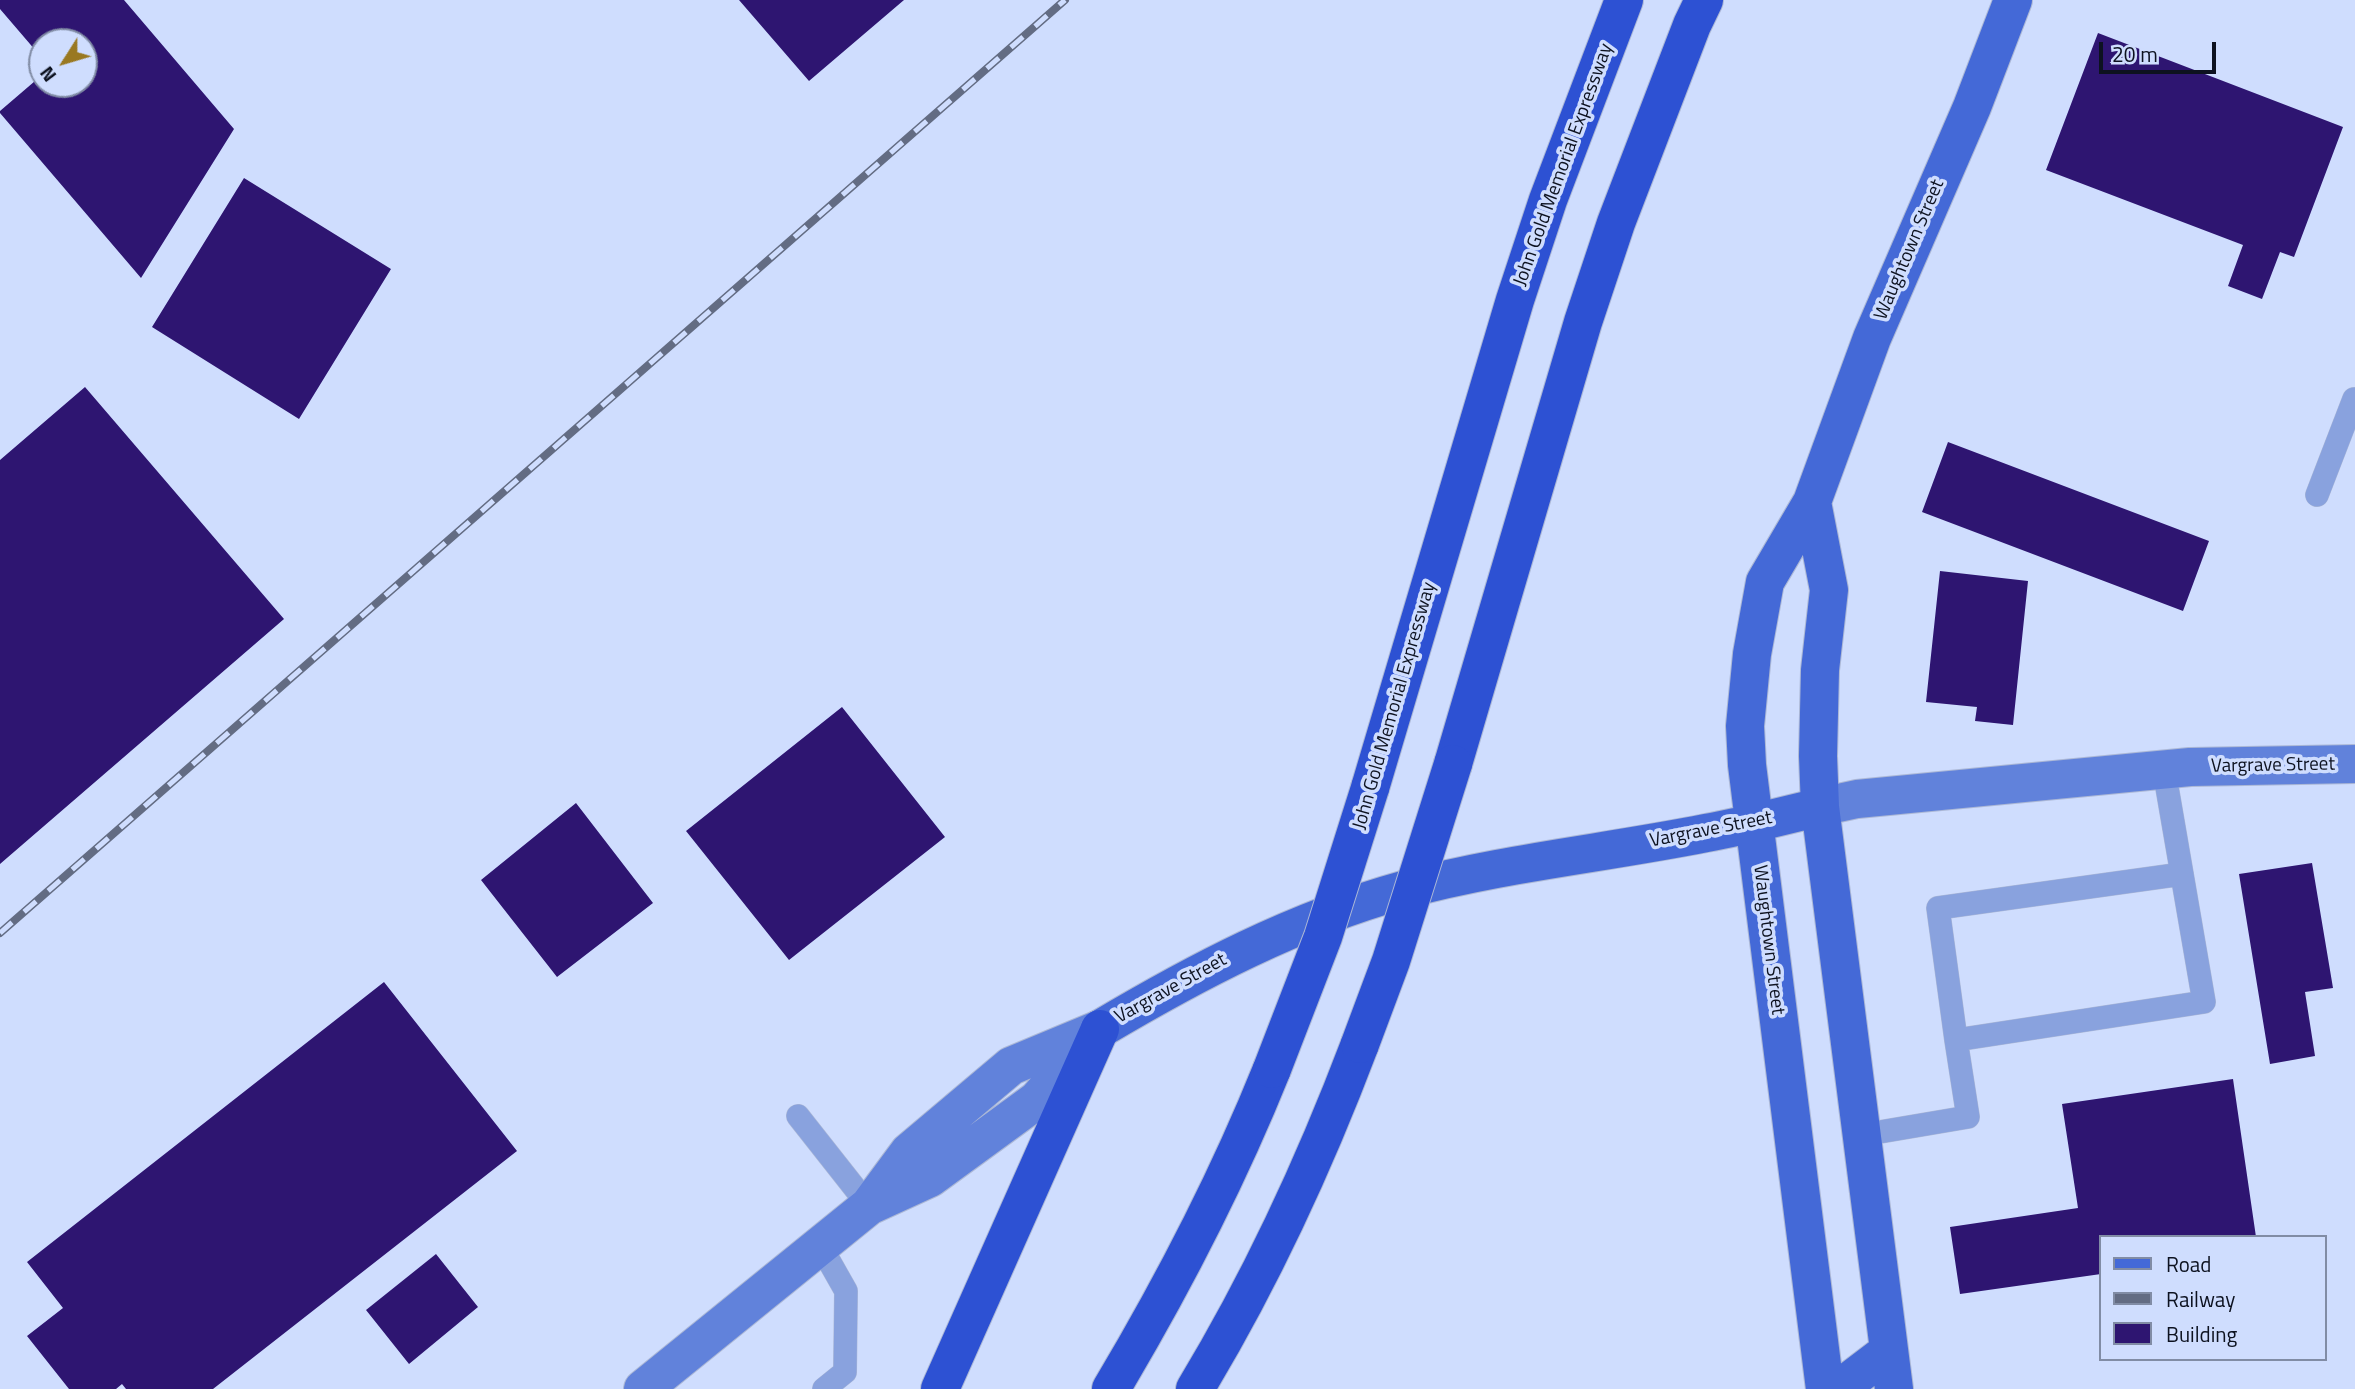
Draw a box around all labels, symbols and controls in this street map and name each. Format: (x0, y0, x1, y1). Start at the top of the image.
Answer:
north arrow (28, 28, 98, 98)
scale bar (2103, 28, 2220, 72)
text: 20 m (2112, 38, 2158, 70)
street label: John Gold Memorial Expressway (1509, 41, 1619, 289)
text: N (32, 61, 63, 89)
street label: Waughtown Street (1870, 176, 1950, 324)
street label: John Gold Memorial Expressway (1349, 580, 1441, 832)
street label: Vargrave Street (2211, 754, 2335, 778)
street label: Vargrave Street (1648, 807, 1774, 853)
street label: Waughtown Street (1748, 864, 1788, 1016)
street label: Vargrave Street (1111, 949, 1231, 1029)
legend (2100, 1235, 2327, 1361)
text: Road (2166, 1248, 2211, 1280)
text: Railway (2166, 1283, 2235, 1315)
text: Building (2166, 1318, 2237, 1350)

